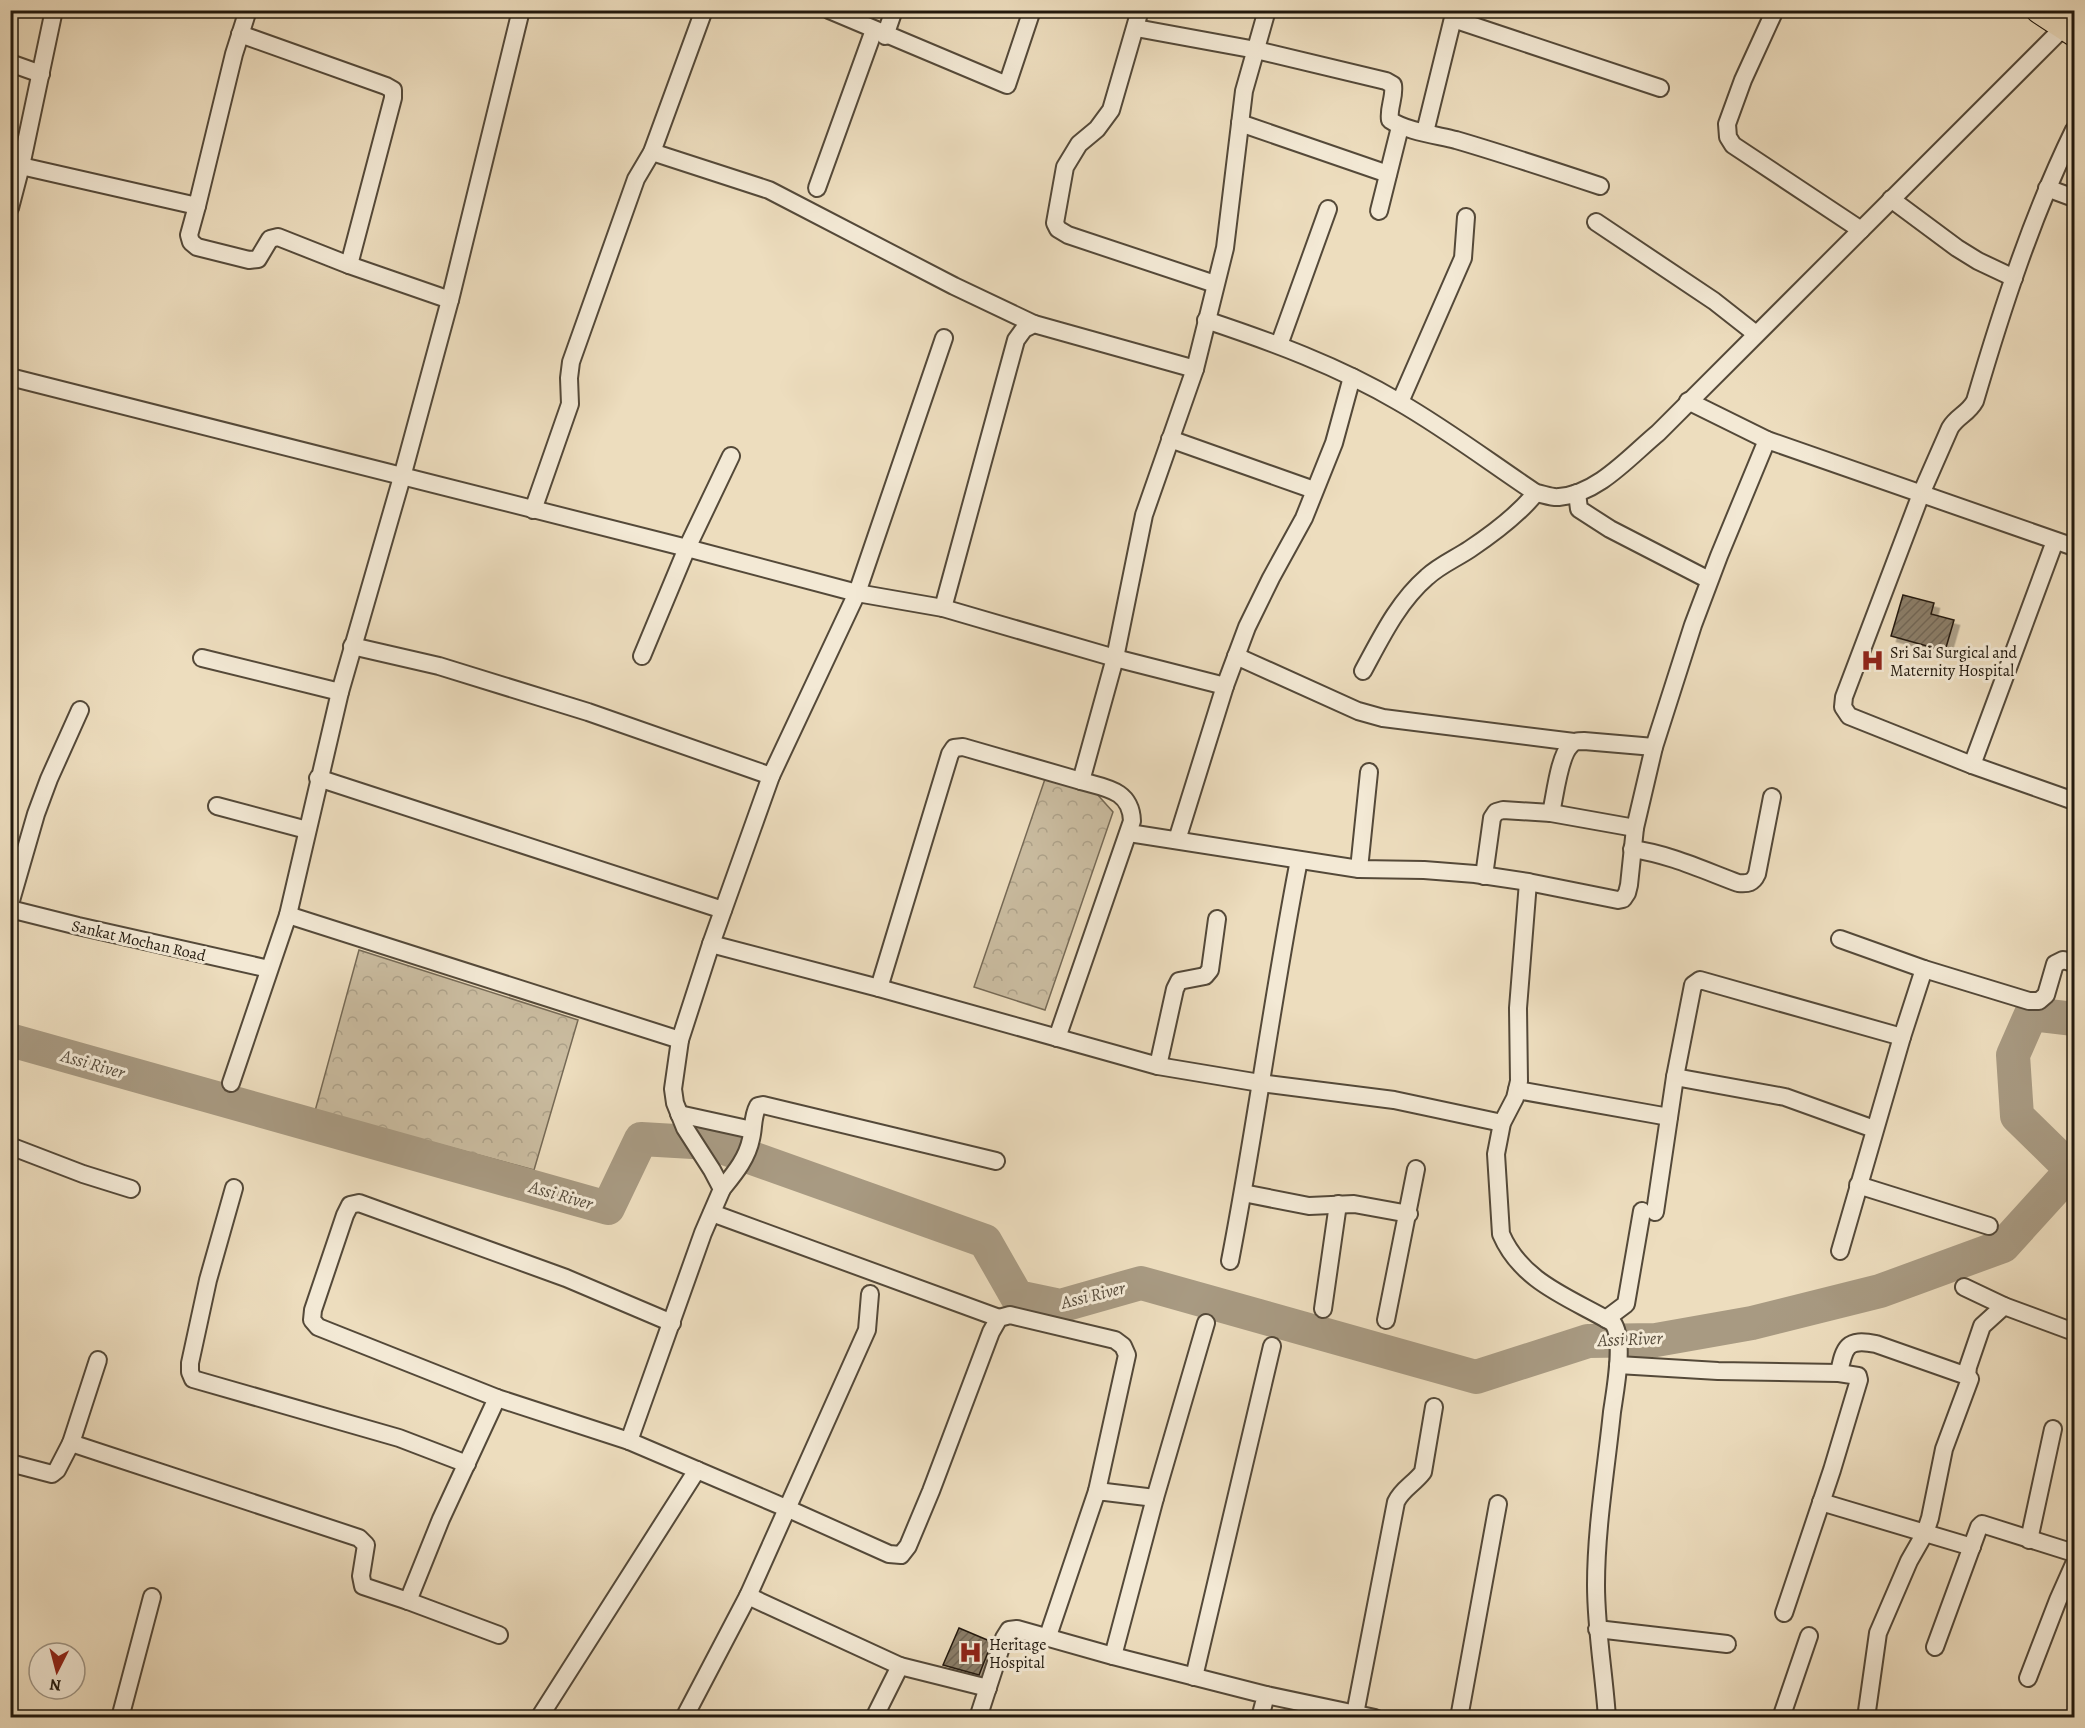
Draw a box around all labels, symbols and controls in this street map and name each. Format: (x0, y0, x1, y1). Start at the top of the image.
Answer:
place label: Sri Sai Surgical and Maternity Hospital (1890, 642, 2018, 682)
hospital icon: Sri Sai Surgical and Maternity Hospital (1859, 648, 1885, 674)
street label: Sankat Mochan Road (69, 915, 208, 967)
water label: Assi River (57, 1043, 128, 1085)
water label: Assi River (525, 1174, 596, 1216)
water label: Assi River (1058, 1275, 1128, 1315)
water label: Assi River (1596, 1326, 1664, 1352)
place label: Heritage Hospital (989, 1634, 1046, 1674)
hospital icon: Heritage Hospital (958, 1640, 984, 1666)
north arrow (27, 1641, 87, 1701)
text: N (48, 1673, 62, 1696)

